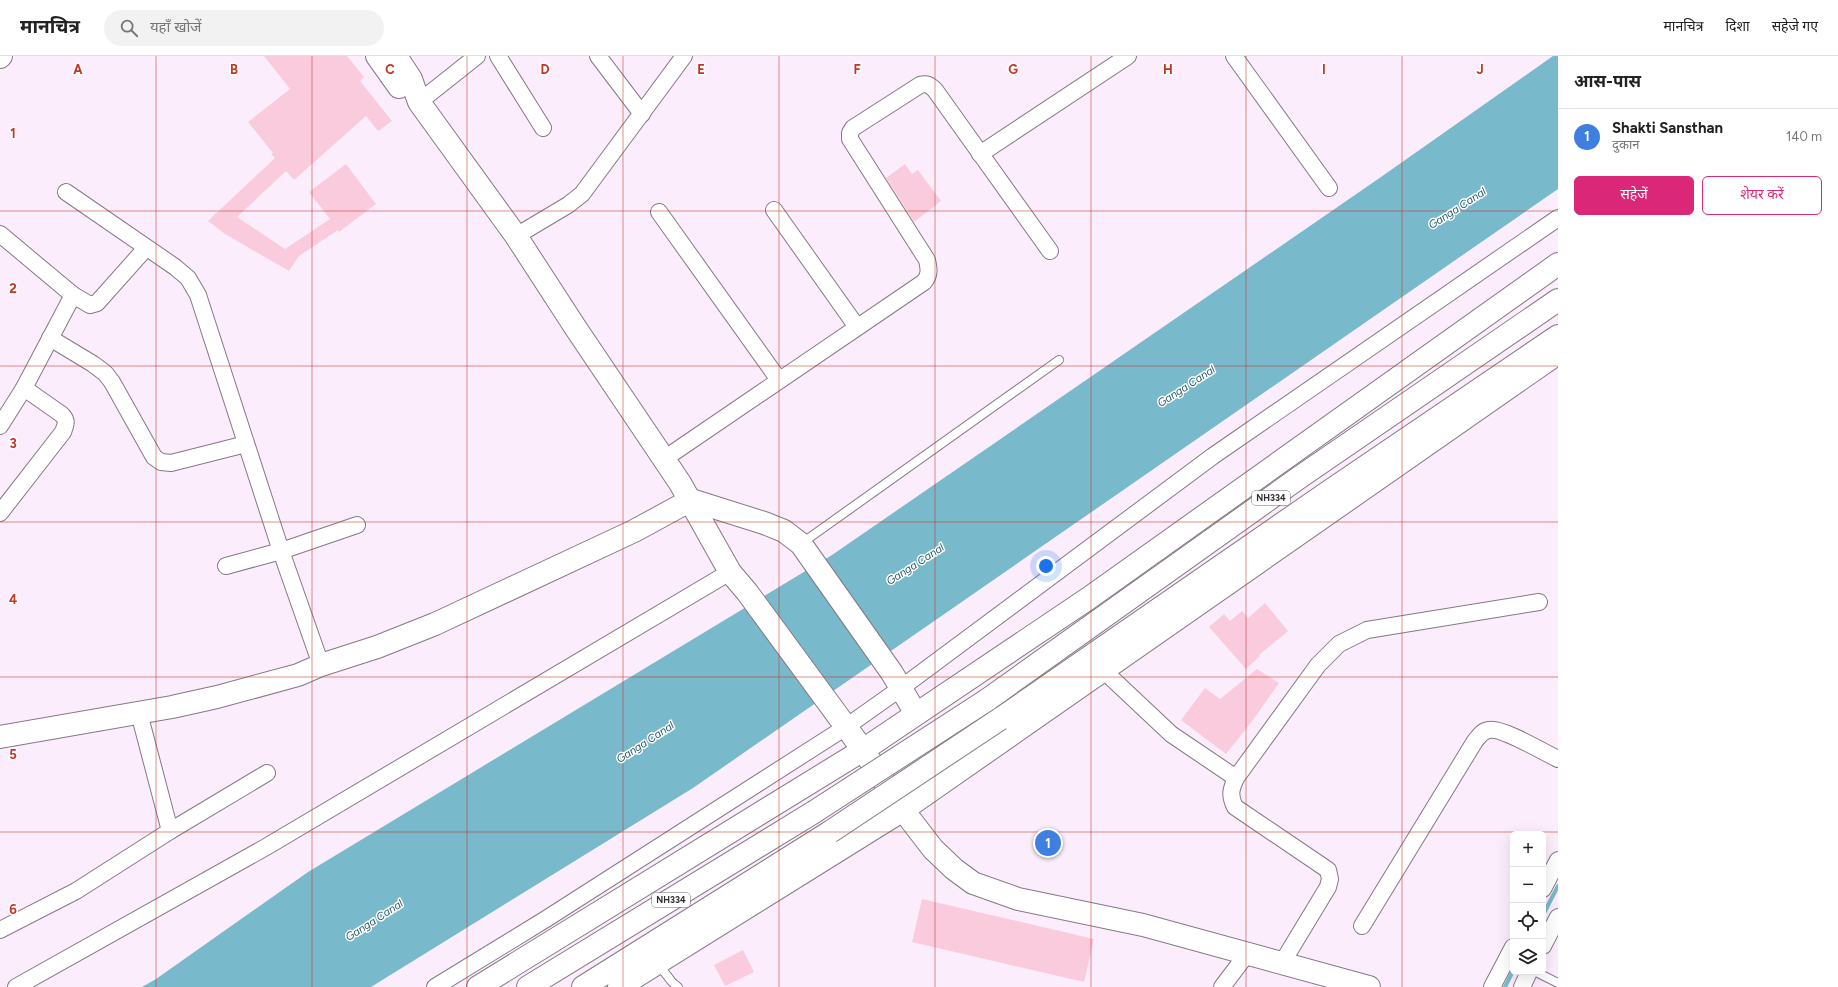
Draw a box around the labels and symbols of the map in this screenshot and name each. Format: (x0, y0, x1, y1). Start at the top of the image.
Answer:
text: A (73, 62, 83, 77)
text: B (230, 62, 238, 77)
text: C (385, 62, 395, 77)
text: D (540, 62, 550, 77)
text: E (697, 62, 705, 77)
text: F (853, 62, 861, 77)
text: G (1008, 62, 1018, 77)
text: H (1163, 62, 1173, 77)
text: I (1322, 62, 1326, 77)
text: J (1476, 62, 1484, 77)
text: 1 (10, 126, 16, 141)
water label: Ganga Canal (1426, 185, 1489, 232)
text: 2 (9, 281, 17, 296)
water label: Ganga Canal (1155, 363, 1218, 410)
text: 3 (9, 436, 17, 451)
road number: NH334 (1252, 491, 1290, 505)
water label: Ganga Canal (884, 541, 947, 588)
your location (1036, 556, 1056, 576)
text: 4 (9, 592, 17, 607)
water label: Ganga Canal (614, 719, 677, 766)
text: 5 (9, 747, 17, 762)
pin: 1 (1035, 828, 1061, 858)
road number: NH334 (652, 893, 690, 907)
water label: Ganga Canal (343, 897, 406, 944)
text: 6 (9, 902, 17, 917)

